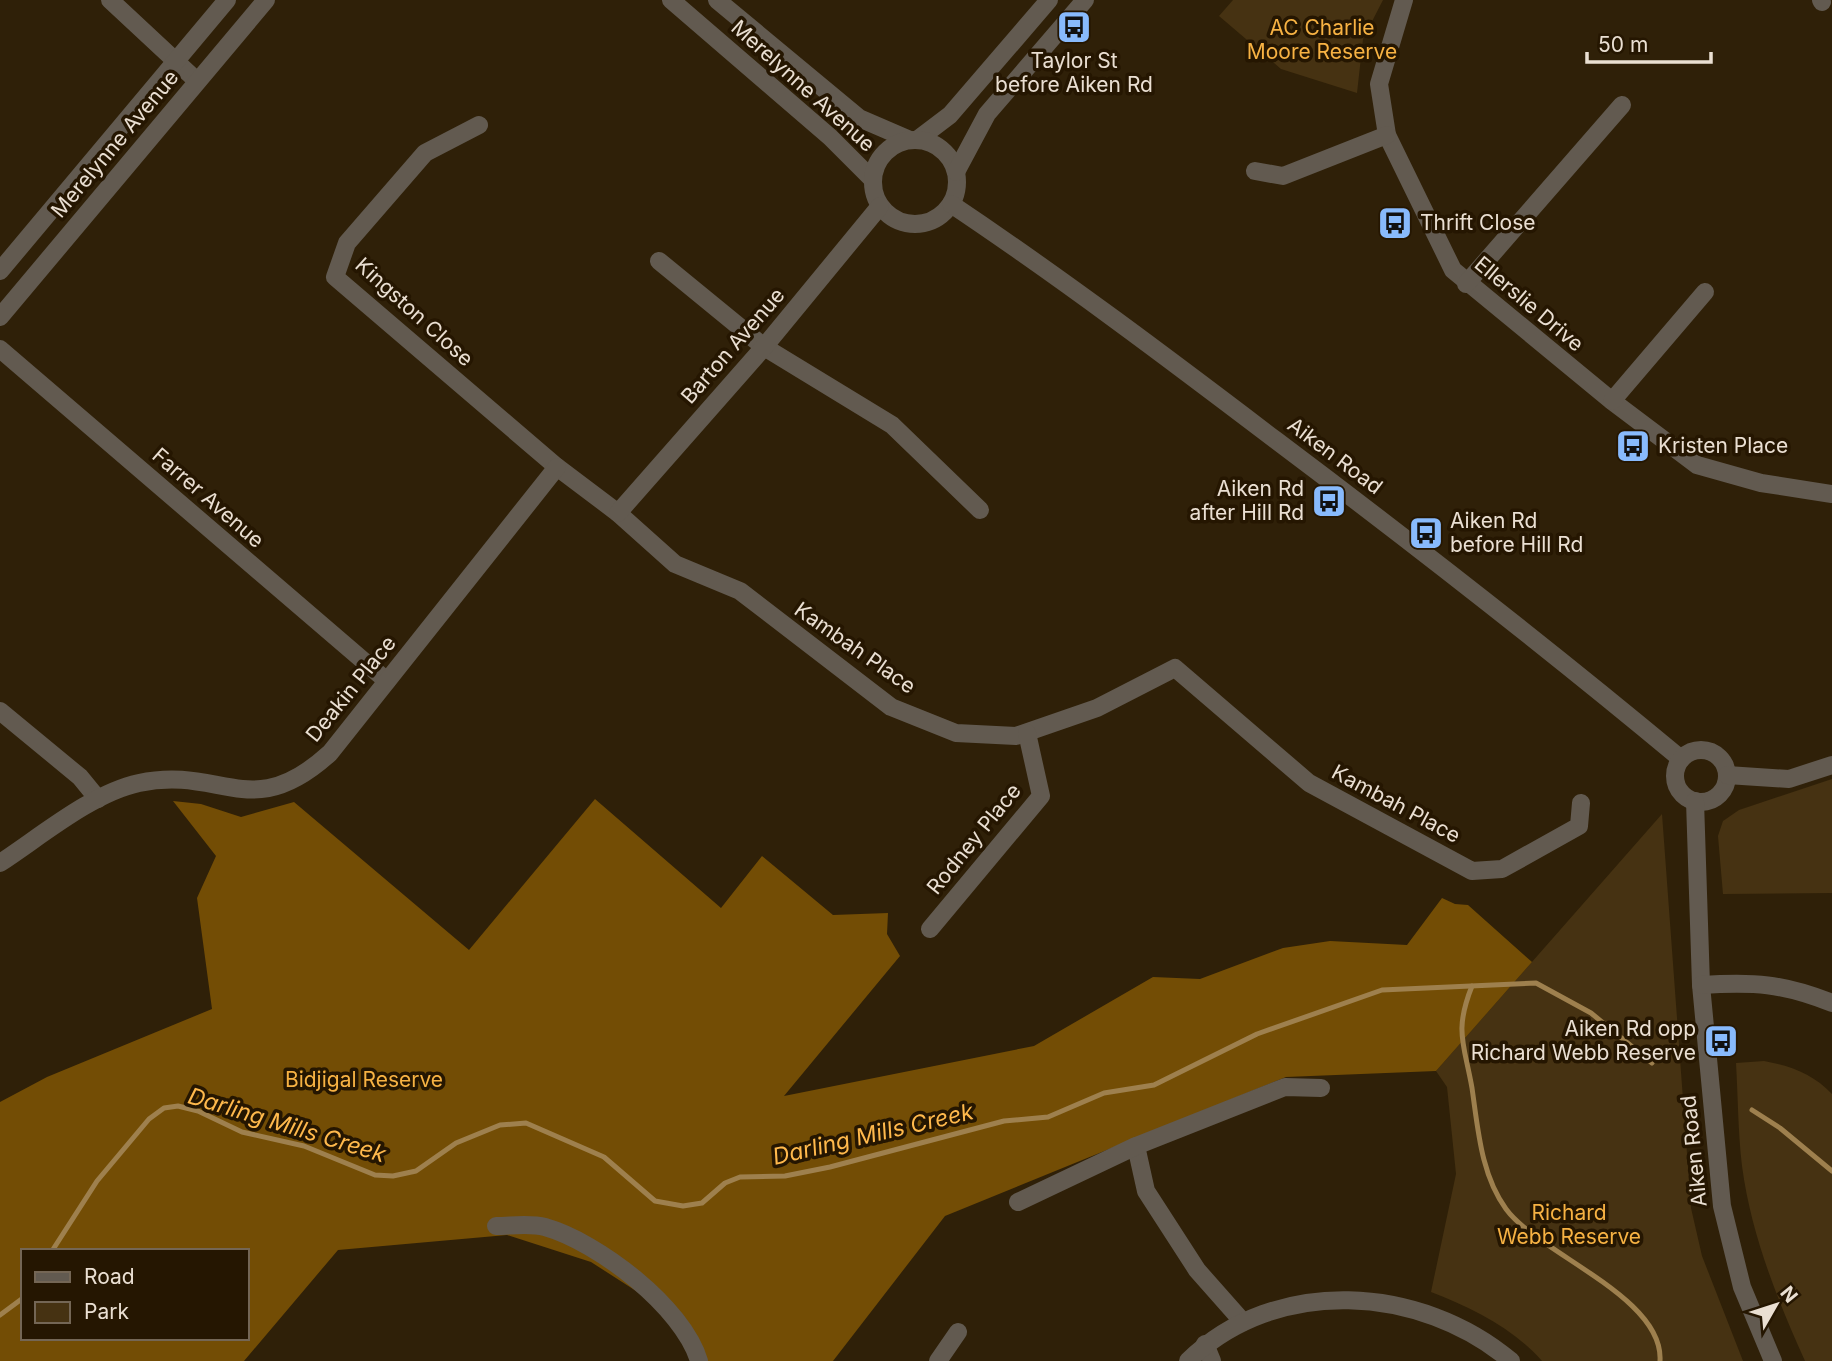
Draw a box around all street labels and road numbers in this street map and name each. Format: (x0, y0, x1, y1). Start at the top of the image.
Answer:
street label: Merelynne Avenue (726, 15, 880, 157)
street label: Merelynne Avenue (46, 65, 184, 222)
street label: Ellerslie Drive (1470, 251, 1589, 356)
street label: Kingston Close (350, 252, 478, 371)
street label: Barton Avenue (676, 283, 790, 409)
street label: Aiken Road (1283, 412, 1388, 499)
street label: Farrer Avenue (148, 442, 269, 553)
street label: Kambah Place (790, 597, 921, 699)
street label: Deakin Place (300, 631, 401, 747)
street label: Kambah Place (1328, 759, 1465, 848)
street label: Rodney Place (921, 778, 1026, 899)
street label: Aiken Road (1675, 1094, 1712, 1208)

